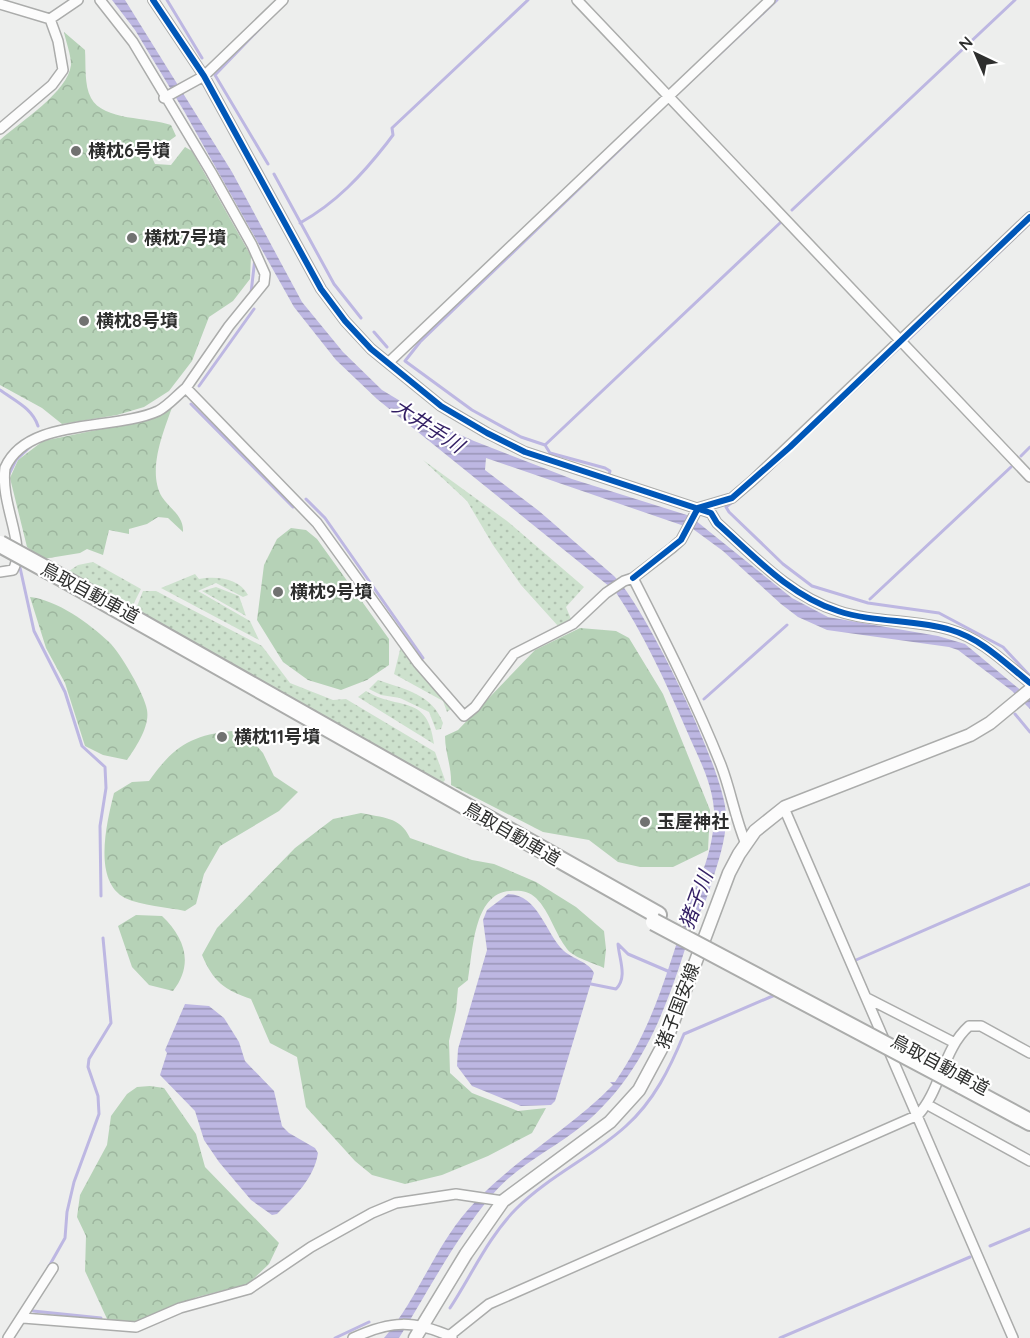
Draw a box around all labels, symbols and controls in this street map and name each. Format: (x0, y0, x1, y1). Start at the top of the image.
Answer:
north arrow (946, 24, 1006, 84)
text: N (954, 32, 977, 54)
place label: 横枕6号墳 (88, 139, 170, 162)
marker: 横枕6号墳 (69, 144, 83, 158)
place label: 横枕7号墳 (144, 226, 226, 249)
marker: 横枕7号墳 (125, 231, 139, 245)
place label: 横枕8号墳 (96, 309, 178, 332)
marker: 横枕8号墳 (77, 314, 91, 328)
water label: 大井手川 (388, 393, 470, 459)
street label: 鳥取自動車道 (37, 557, 143, 628)
place label: 横枕9号墳 (290, 580, 372, 603)
marker: 横枕9号墳 (271, 585, 285, 599)
place label: 横枕11号墳 (234, 725, 320, 748)
marker: 横枕11号墳 (215, 730, 229, 744)
street label: 鳥取自動車道 (460, 797, 565, 871)
place label: 玉屋神社 (657, 810, 729, 833)
marker: 玉屋神社 (638, 815, 652, 829)
water label: 猪子川 (674, 865, 718, 932)
street label: 猪子国安線 (651, 960, 704, 1052)
street label: 鳥取自動車道 (887, 1029, 993, 1100)

